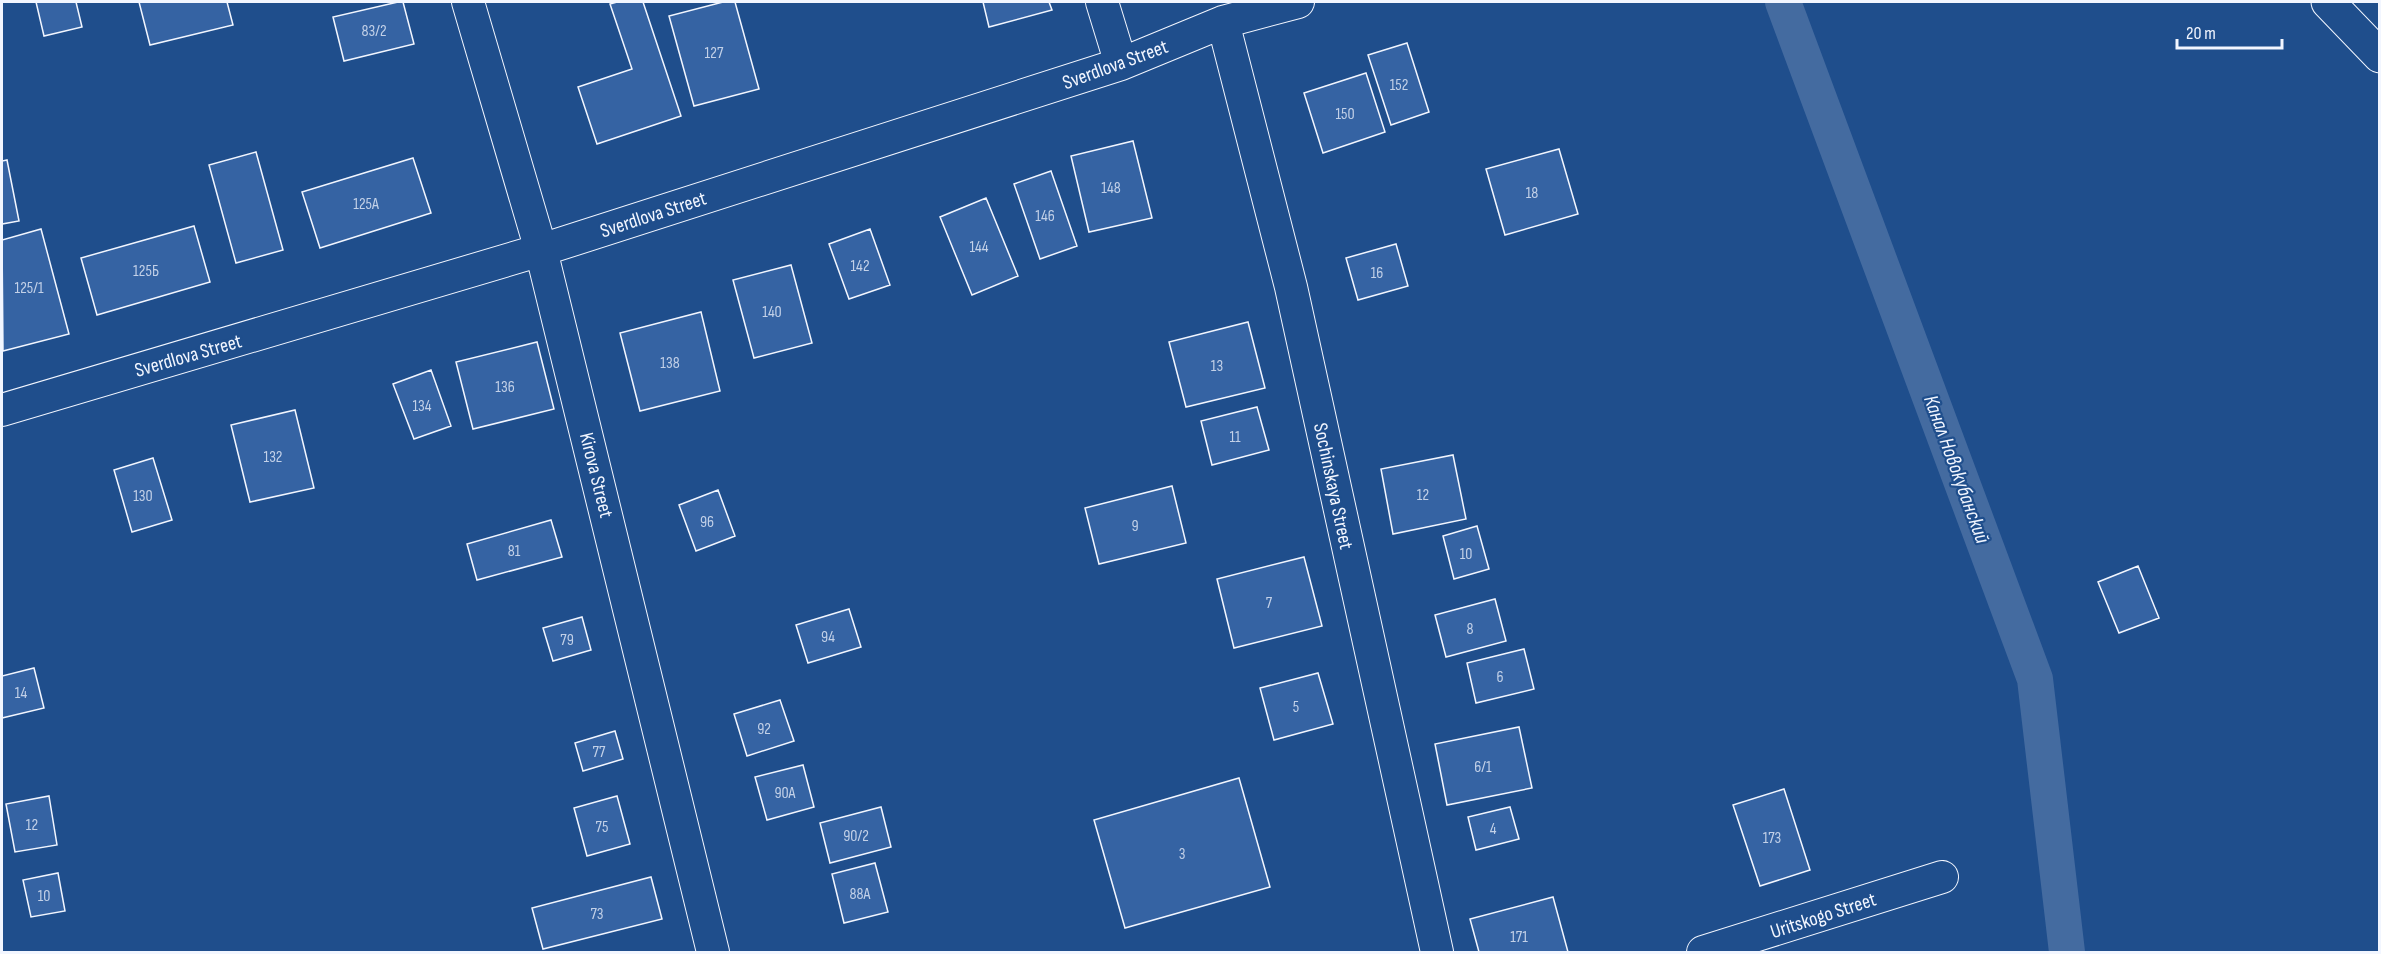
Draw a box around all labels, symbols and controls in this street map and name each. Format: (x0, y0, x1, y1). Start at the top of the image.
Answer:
scale bar (2177, 12, 2282, 50)
house number: 83/2 (362, 22, 386, 41)
text: 20 m (2186, 23, 2216, 44)
street label: Sverdlova Street (1059, 35, 1171, 95)
house number: 127 (705, 44, 724, 63)
house number: 152 (1390, 76, 1408, 95)
house number: 150 (1335, 105, 1355, 124)
house number: 148 (1101, 179, 1121, 198)
house number: 18 (1526, 184, 1538, 203)
street label: Sverdlova Street (597, 187, 709, 243)
house number: 125А (353, 195, 379, 214)
house number: 146 (1035, 207, 1055, 226)
house number: 144 (969, 238, 989, 257)
house number: 142 (851, 257, 869, 276)
house number: 125Б (133, 262, 159, 281)
house number: 16 (1371, 264, 1383, 283)
house number: 125/1 (14, 279, 44, 298)
house number: 140 (762, 303, 782, 322)
street label: Sverdlova Street (132, 329, 245, 383)
house number: 138 (660, 354, 680, 373)
house number: 13 (1211, 357, 1223, 376)
house number: 136 (495, 378, 515, 397)
water label: Канал Новокубанский (1918, 392, 1995, 547)
house number: 134 (412, 397, 432, 416)
street label: Sochinskaya Street (1308, 421, 1358, 552)
house number: 11 (1229, 428, 1241, 447)
street label: Kirova Street (574, 430, 618, 520)
house number: 132 (264, 448, 282, 467)
house number: 12 (1417, 486, 1429, 505)
house number: 130 (133, 487, 153, 506)
house number: 96 (700, 513, 714, 532)
house number: 9 (1131, 517, 1139, 536)
house number: 81 (508, 542, 521, 561)
house number: 10 (1460, 545, 1472, 564)
house number: 7 (1266, 594, 1273, 613)
house number: 8 (1466, 620, 1474, 639)
house number: 94 (821, 628, 835, 647)
house number: 79 (560, 631, 574, 650)
house number: 6 (1496, 668, 1504, 687)
house number: 14 (15, 684, 27, 703)
house number: 5 (1293, 698, 1299, 717)
house number: 92 (757, 720, 771, 739)
house number: 77 (593, 743, 606, 762)
house number: 6/1 (1474, 758, 1492, 777)
house number: 90А (775, 784, 796, 803)
house number: 12 (26, 816, 38, 835)
house number: 75 (596, 818, 608, 837)
house number: 4 (1490, 820, 1497, 839)
house number: 90/2 (843, 827, 869, 846)
house number: 173 (1763, 829, 1781, 848)
house number: 3 (1179, 845, 1185, 864)
house number: 88А (850, 885, 871, 904)
house number: 10 (38, 887, 50, 906)
street label: Uritskogo Street (1767, 888, 1879, 944)
house number: 73 (590, 905, 604, 924)
house number: 171 (1510, 928, 1528, 947)

